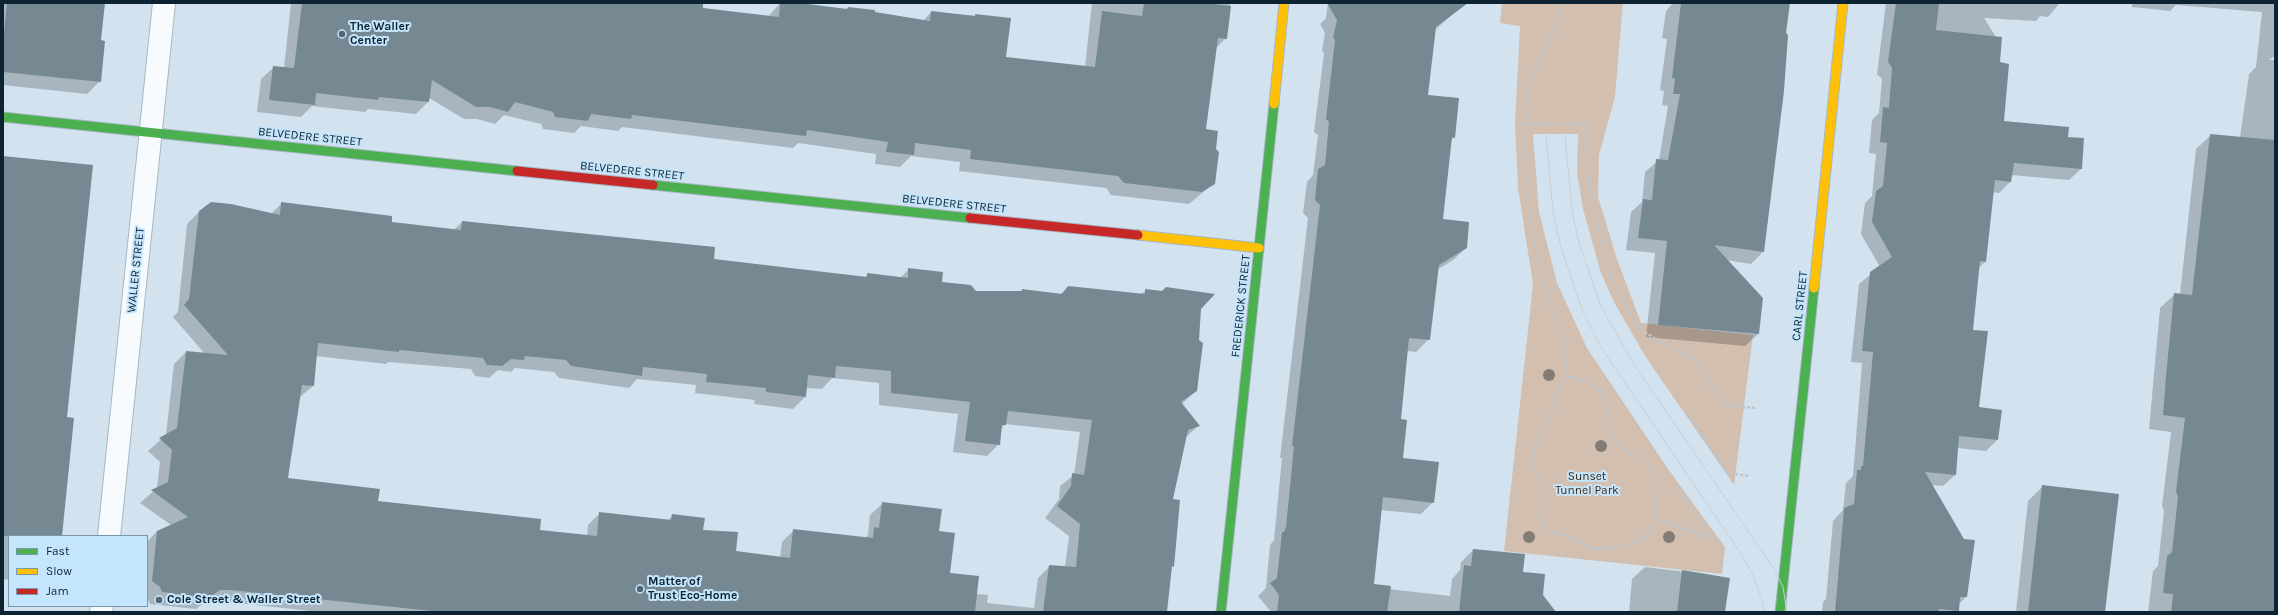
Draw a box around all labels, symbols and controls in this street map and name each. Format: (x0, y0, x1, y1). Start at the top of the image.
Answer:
place label: The Waller Center (350, 20, 410, 48)
marker: The Waller Center (337, 29, 347, 39)
street label: BELVEDERE STREET (257, 124, 363, 150)
street label: BELVEDERE STREET (579, 158, 685, 184)
street label: BELVEDERE STREET (901, 191, 1007, 217)
street label: WALLER STREET (124, 227, 148, 313)
street label: FREDERICK STREET (1228, 254, 1254, 358)
street label: CARL STREET (1789, 270, 1811, 342)
park label: Sunset Tunnel Park (1555, 470, 1619, 498)
legend (8, 535, 148, 607)
text: Fast (46, 544, 69, 558)
text: Slow (46, 564, 72, 578)
place label: Matter of Trust Eco-Home (648, 575, 737, 603)
text: Jam (46, 584, 69, 598)
marker: Matter of Trust Eco-Home (635, 584, 645, 594)
place label: Cole Street & Waller Street (167, 593, 321, 607)
marker: Cole Street & Waller Street (154, 595, 164, 605)

